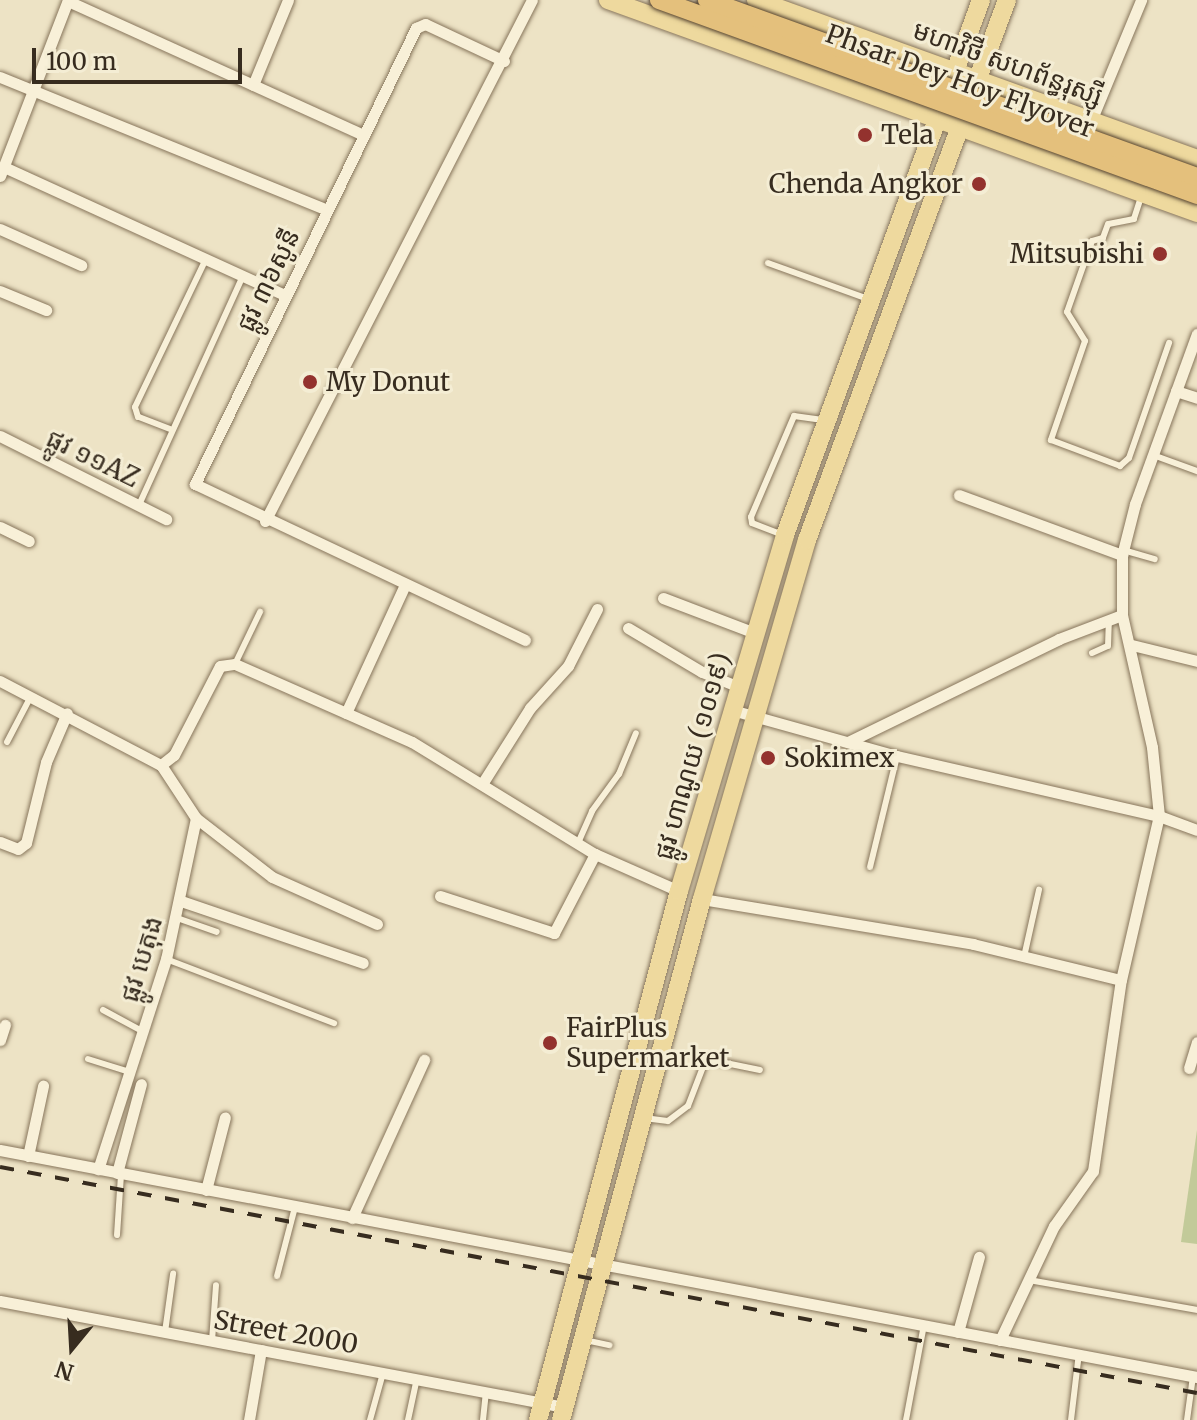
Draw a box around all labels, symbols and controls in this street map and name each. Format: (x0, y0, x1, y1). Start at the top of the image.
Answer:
street label: មហាវិថី សហព័ន្ធរុស្ស៊ី (909, 14, 1107, 112)
street label: Phsar Dey Hoy Flyover (822, 18, 1098, 144)
scale bar (36, 32, 246, 82)
text: 100 m (46, 46, 116, 77)
place label: Tela (881, 119, 934, 151)
marker: Tela (856, 126, 874, 144)
place label: Chenda Angkor (769, 168, 963, 200)
marker: Chenda Angkor (970, 175, 988, 193)
street label: ផ្លូវ ៣៦សូនី (230, 223, 306, 337)
place label: Mitsubishi (1010, 238, 1144, 270)
marker: Mitsubishi (1151, 245, 1169, 263)
place label: My Donut (326, 366, 450, 398)
marker: My Donut (301, 373, 319, 391)
street label: ផ្លូវ ១១AZ (41, 422, 145, 494)
street label: ផ្លូវ ហាណូយ (១០១៩) (647, 649, 737, 863)
place label: Sokimex (784, 742, 894, 774)
marker: Sokimex (759, 749, 777, 767)
street label: ផ្លូវ បេតុង (113, 912, 169, 1006)
place label: FairPlus Supermarket (566, 1012, 729, 1074)
marker: FairPlus Supermarket (541, 1034, 559, 1052)
street label: Street 2000 (211, 1304, 361, 1360)
north arrow (32, 1308, 112, 1388)
text: N (52, 1355, 77, 1387)

